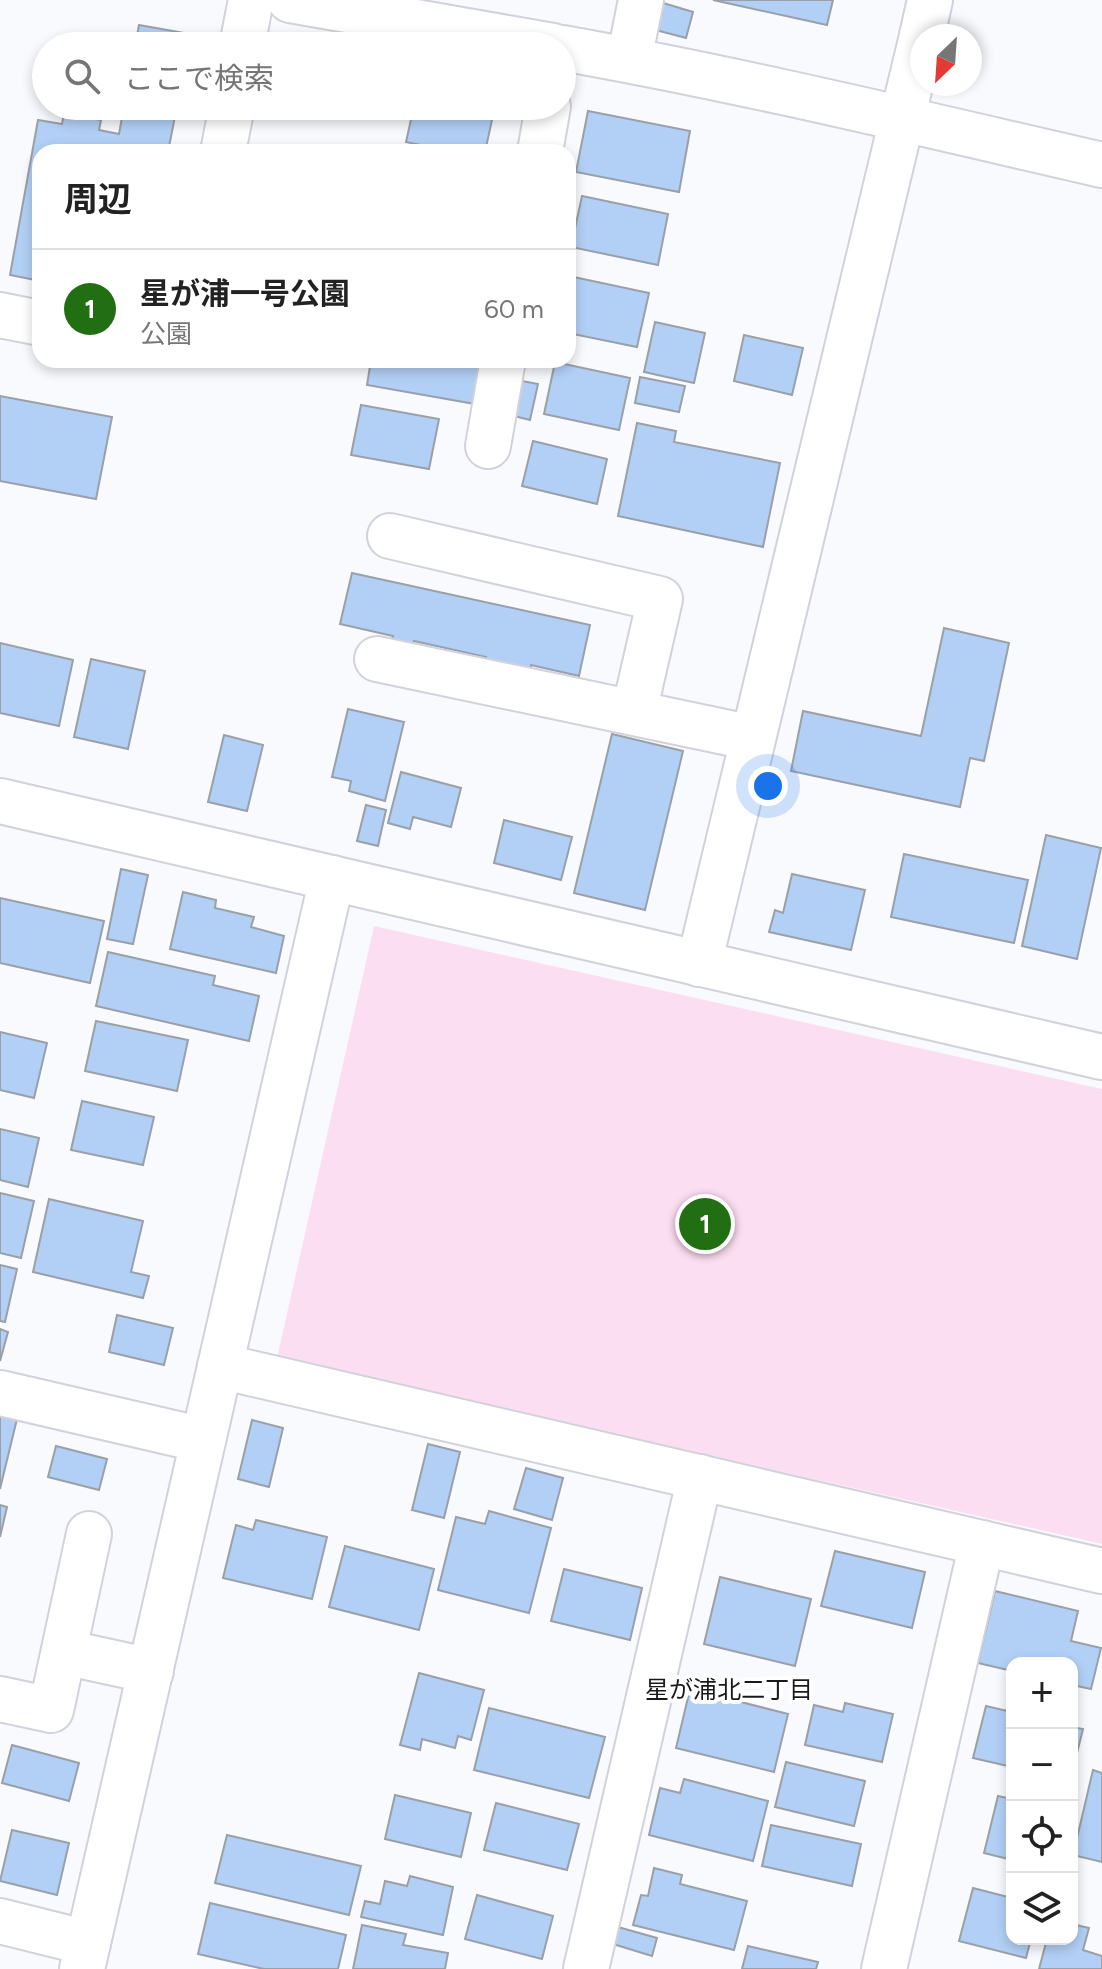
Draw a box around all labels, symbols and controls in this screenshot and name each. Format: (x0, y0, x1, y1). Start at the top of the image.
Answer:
north arrow (910, 24, 982, 96)
search box (32, 32, 576, 120)
icon: search (60, 54, 104, 98)
text: ここで検索 (124, 60, 274, 97)
text: 周辺 (64, 179, 132, 220)
text: 星が浦一号公園 (140, 275, 350, 312)
text: 1 (85, 293, 95, 325)
text: 60 m (484, 293, 544, 325)
text: 公園 (140, 318, 192, 350)
your location (748, 766, 788, 806)
pin: 1 (679, 1194, 731, 1254)
map controls (1006, 1657, 1078, 1945)
button: + (1006, 1657, 1078, 1729)
district label: 星が浦北二丁目 (645, 1675, 813, 1704)
button: − (1006, 1729, 1078, 1801)
button: locate (1006, 1801, 1078, 1873)
button: layers (1006, 1873, 1078, 1945)

